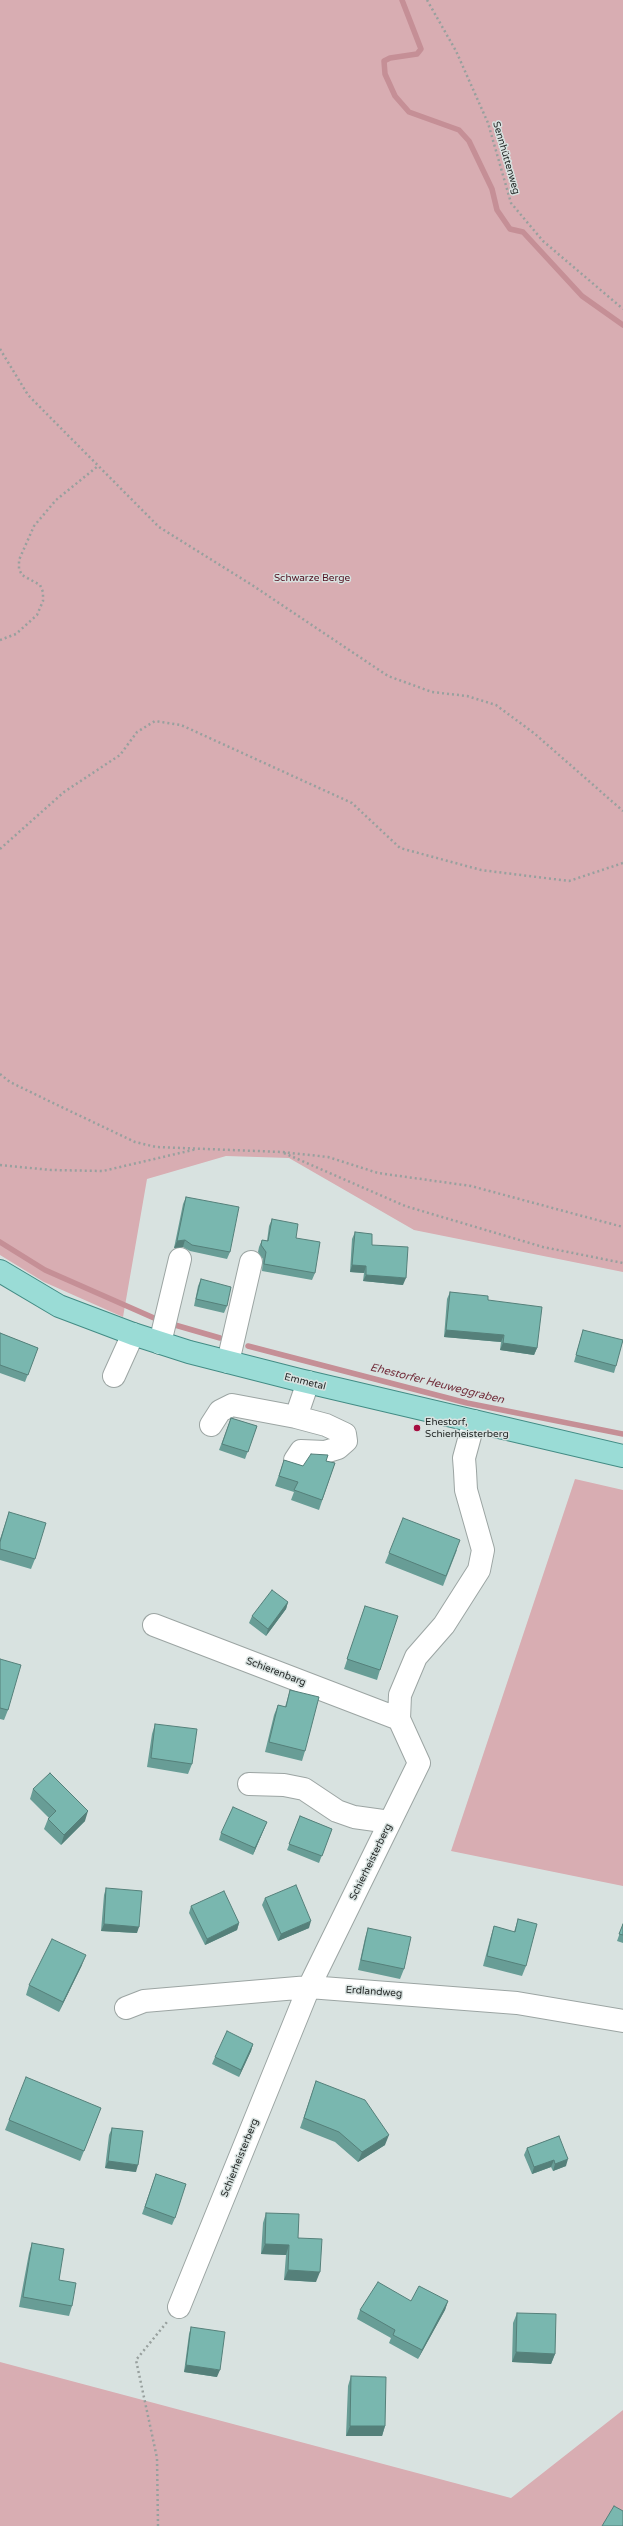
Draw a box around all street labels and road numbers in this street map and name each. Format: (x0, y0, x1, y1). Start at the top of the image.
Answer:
street label: Sennhüttenweg (490, 120, 522, 196)
street label: Emmetal (283, 1371, 327, 1393)
street label: Schierenbarg (244, 1655, 308, 1689)
street label: Schierheisterberg (347, 1822, 395, 1902)
street label: Erdlandweg (345, 1984, 403, 2000)
street label: Schierheisterberg (219, 2117, 261, 2199)

